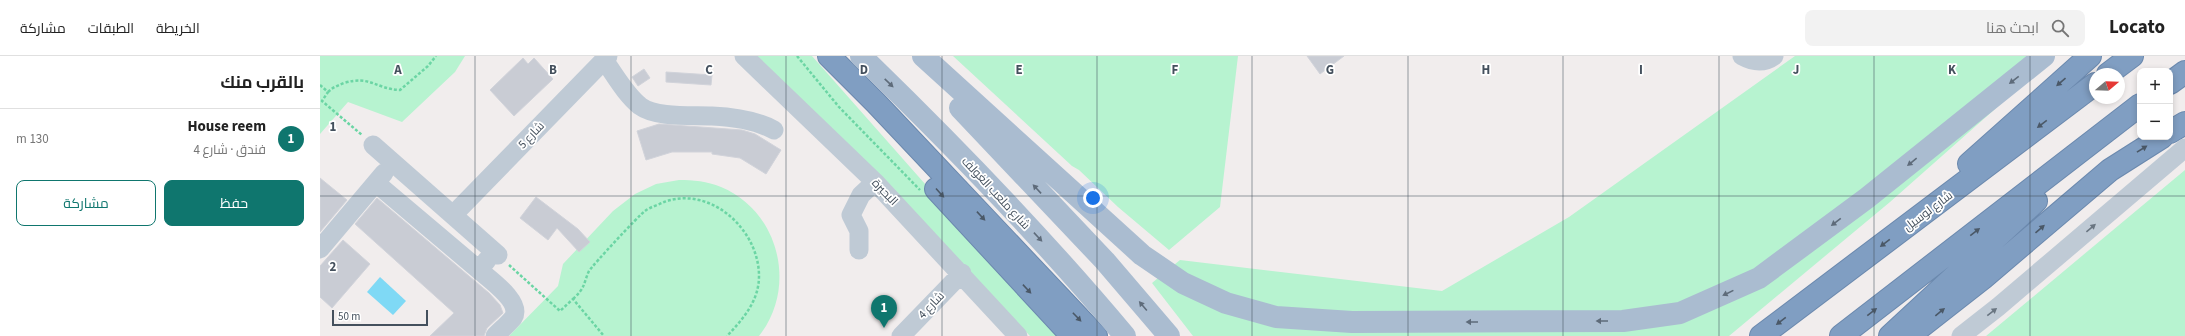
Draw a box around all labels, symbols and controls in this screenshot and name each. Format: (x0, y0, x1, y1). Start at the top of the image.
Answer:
search box (1805, 10, 2085, 46)
text: Locato (2109, 14, 2165, 41)
icon: search (2049, 17, 2071, 39)
text: ابحث هنا (1986, 18, 2039, 39)
text: مشاركة (20, 19, 66, 39)
text: الطبقات (88, 19, 134, 39)
text: الخريطة (156, 19, 200, 39)
text: A (393, 61, 402, 79)
text: B (549, 61, 557, 79)
text: C (705, 61, 713, 79)
text: D (860, 61, 868, 79)
text: E (1015, 61, 1023, 79)
text: F (1172, 61, 1179, 79)
text: G (1326, 61, 1334, 79)
text: H (1482, 61, 1490, 79)
text: I (1639, 61, 1643, 79)
text: J (1793, 61, 1799, 79)
text: K (1948, 61, 1957, 79)
north arrow (2089, 68, 2125, 104)
map controls (2137, 68, 2173, 140)
button: + (2137, 68, 2173, 104)
text: بالقرب منك (220, 71, 304, 95)
one-way arrow (2008, 76, 2019, 85)
one-way arrow (2055, 77, 2066, 86)
one-way arrow (884, 78, 894, 88)
button: − (2137, 104, 2173, 140)
text: House reem (187, 116, 266, 137)
text: 1 (330, 118, 337, 136)
street label: شارع 5 (514, 118, 549, 153)
one-way arrow (2036, 120, 2047, 129)
text: 130 m (16, 130, 49, 148)
text: 1 (288, 130, 294, 148)
text: فندق · شارع 4 (193, 141, 266, 159)
one-way arrow (2137, 145, 2147, 153)
street label: شارع ملعب الغولف (957, 153, 1034, 234)
one-way arrow (1907, 157, 1918, 166)
street label: البحيرة (868, 175, 902, 210)
button: مشاركة (16, 180, 156, 226)
button: حفظ (164, 180, 304, 226)
one-way arrow (1033, 184, 1042, 194)
street label: شارع لوسيل (1900, 187, 1957, 236)
one-way arrow (935, 188, 944, 198)
your location (1083, 188, 1103, 208)
one-way arrow (977, 211, 986, 221)
one-way arrow (1830, 218, 1841, 226)
one-way arrow (2034, 224, 2045, 233)
one-way arrow (2086, 224, 2096, 233)
one-way arrow (1969, 228, 1980, 237)
one-way arrow (1033, 232, 1042, 242)
one-way arrow (1880, 239, 1890, 247)
text: 2 (330, 258, 337, 276)
one-way arrow (1023, 284, 1032, 294)
street label: شارع 4 (914, 288, 949, 323)
one-way arrow (1722, 290, 1733, 296)
pin: 1 (871, 295, 897, 328)
one-way arrow (1139, 301, 1148, 312)
one-way arrow (1934, 307, 1945, 316)
scale bar (332, 308, 428, 327)
one-way arrow (1866, 308, 1877, 316)
text: 50 m (338, 309, 360, 324)
one-way arrow (1987, 309, 1997, 317)
one-way arrow (1073, 312, 1082, 322)
one-way arrow (1775, 317, 1786, 325)
one-way arrow (1595, 318, 1608, 324)
one-way arrow (1465, 319, 1478, 325)

